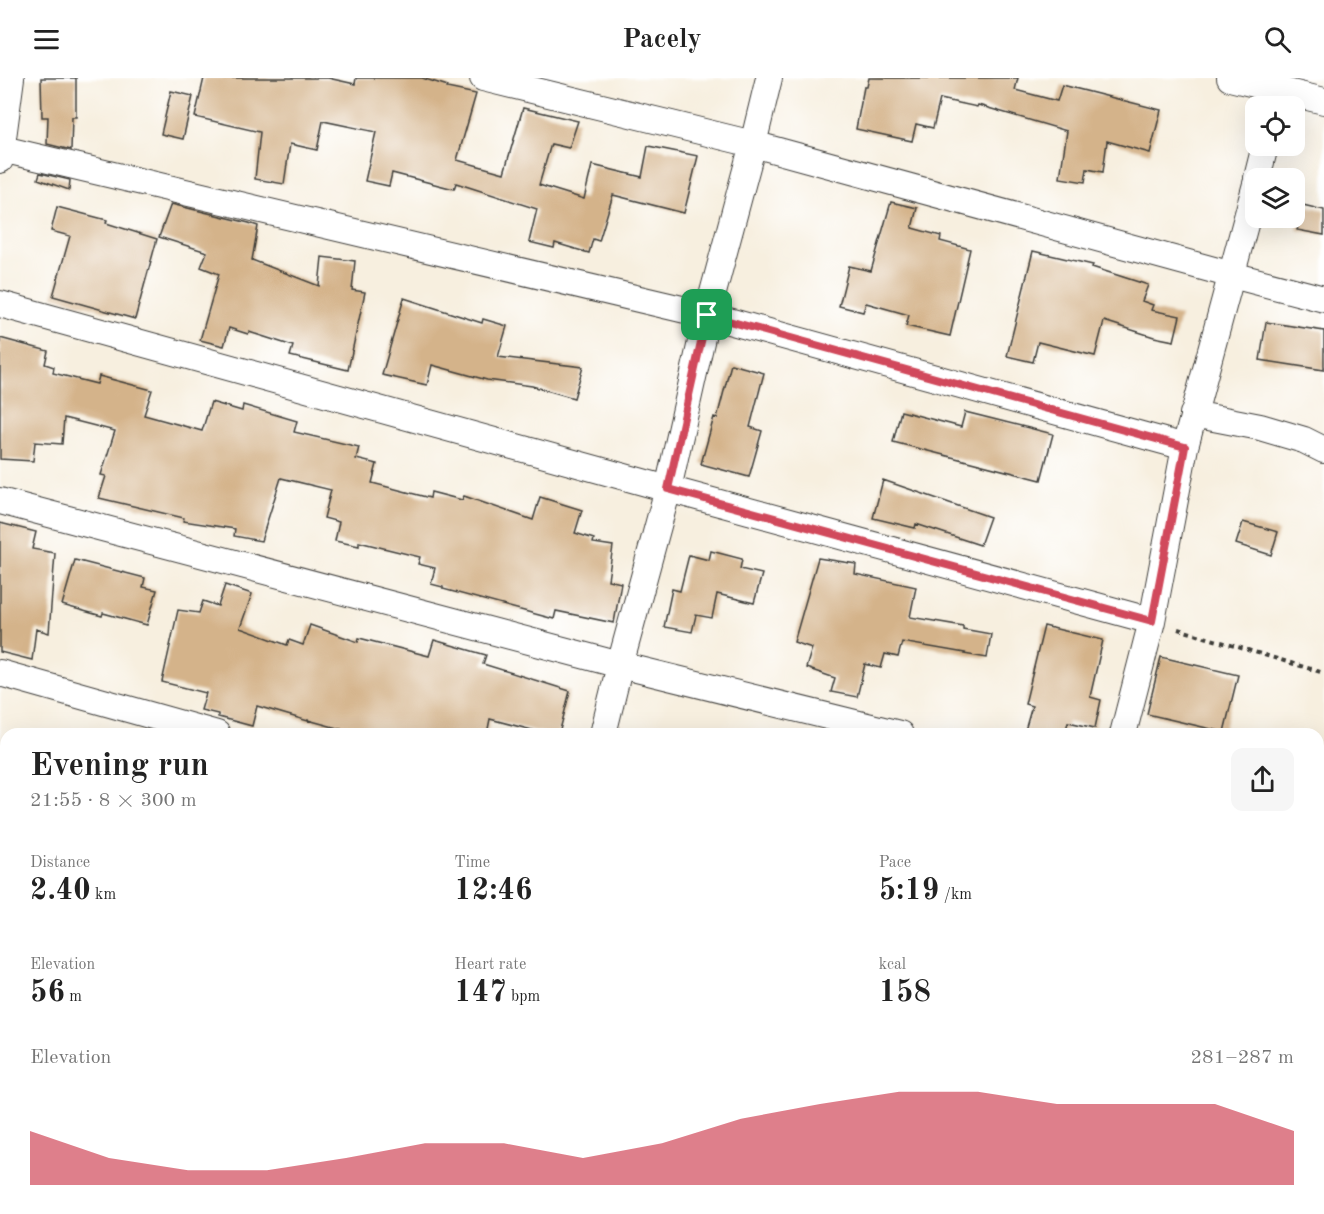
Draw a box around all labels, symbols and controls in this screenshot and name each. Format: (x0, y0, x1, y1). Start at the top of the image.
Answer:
icon: menu (30, 23, 63, 56)
icon: search (1261, 23, 1294, 56)
text: Pacely (622, 26, 702, 53)
map controls (1245, 96, 1305, 228)
button: locate (1245, 96, 1305, 156)
button: layers (1245, 168, 1305, 228)
pin (681, 289, 732, 340)
icon: arrive (690, 298, 723, 331)
button: share (1231, 748, 1294, 811)
text: Evening run (30, 750, 209, 783)
text: 21:55 · 8 × 300 m (30, 791, 197, 811)
text: Distance (30, 855, 90, 871)
text: Time (454, 855, 490, 871)
text: Pace (879, 855, 911, 871)
text: 2.40 (30, 876, 91, 906)
text: 12:46 (454, 876, 532, 906)
text: 5:19 (879, 876, 939, 906)
text: km (91, 887, 116, 903)
text: /km (939, 887, 972, 903)
text: Elevation (30, 957, 95, 973)
text: Heart rate (454, 957, 526, 973)
text: kcal (879, 957, 906, 973)
text: 56 (30, 978, 65, 1008)
text: 147 (454, 978, 507, 1008)
text: 158 (879, 978, 931, 1008)
text: m (65, 989, 82, 1005)
text: bpm (507, 989, 540, 1005)
text: Elevation (30, 1048, 111, 1068)
text: 281–287 m (1191, 1048, 1294, 1068)

